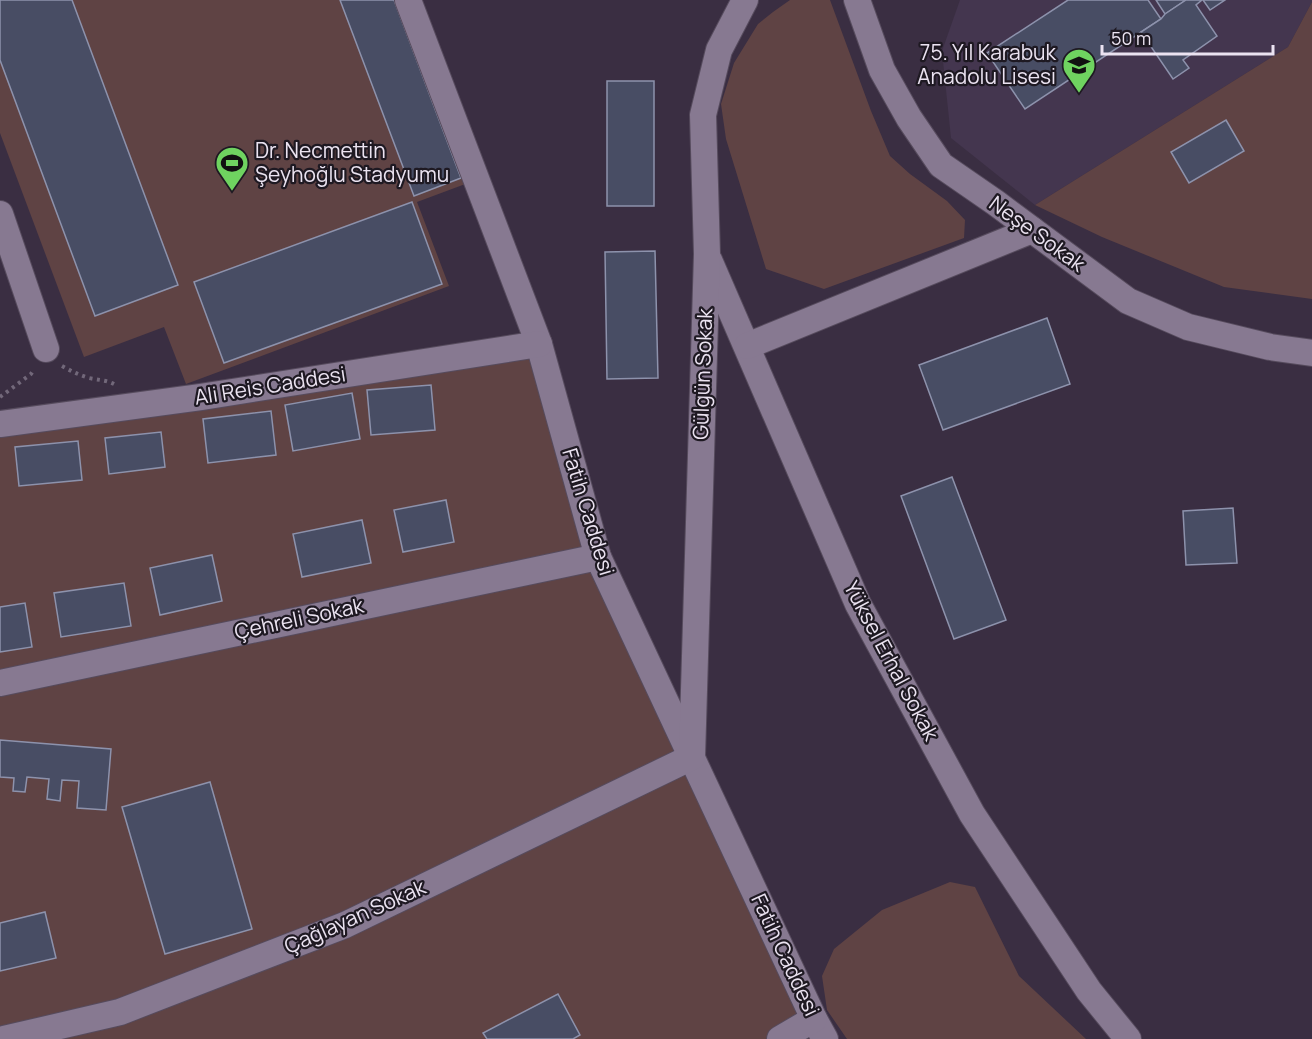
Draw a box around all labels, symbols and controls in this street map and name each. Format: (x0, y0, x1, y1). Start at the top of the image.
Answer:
scale bar (1102, 18, 1273, 56)
text: 50 m (1111, 26, 1151, 50)
place label: 75. Yıl Karabuk Anadolu Lisesi (917, 38, 1057, 90)
school or university icon: 75. Yıl Karabuk Anadolu Lisesi (1061, 47, 1097, 94)
place label: Dr. Necmettin Şeyhoğlu Stadyumu (255, 136, 449, 188)
sports icon: Dr. Necmettin Şeyhoğlu Stadyumu (214, 145, 250, 192)
street label: Neşe Sokak (984, 189, 1092, 278)
street label: Gülgün Sokak (686, 307, 718, 440)
street label: Ali Reis Caddesi (192, 359, 347, 411)
street label: Fatih Caddesi (556, 445, 622, 579)
street label: Yüksel Erhal Sokak (838, 576, 946, 746)
street label: Çehreli Sokak (232, 591, 366, 645)
street label: Çağlayan Sokak (279, 872, 430, 960)
street label: Fatih Caddesi (745, 889, 826, 1020)

